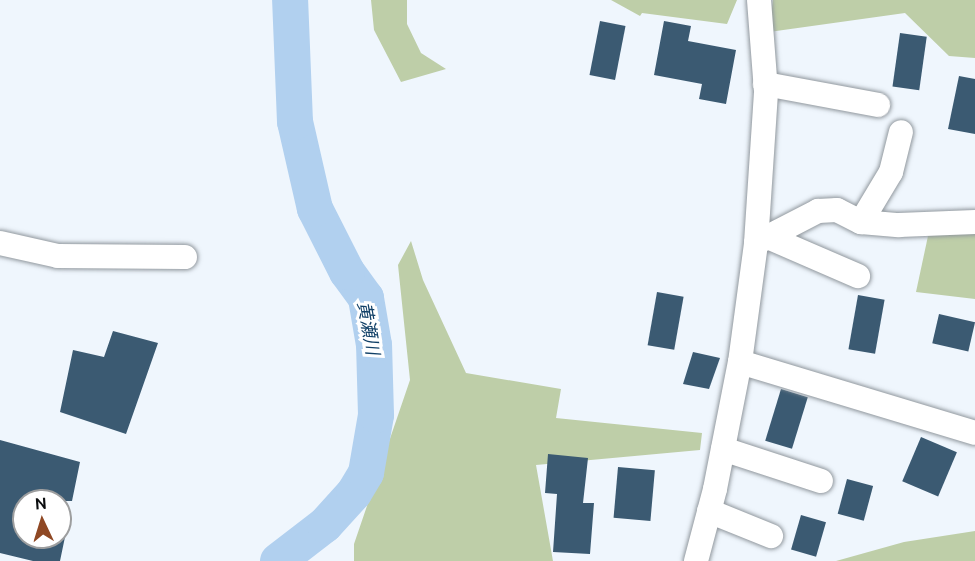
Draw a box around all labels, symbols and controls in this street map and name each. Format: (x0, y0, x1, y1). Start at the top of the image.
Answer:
water label: 黄瀬川 (354, 300, 384, 356)
north arrow (12, 489, 72, 549)
text: N (34, 494, 47, 512)

